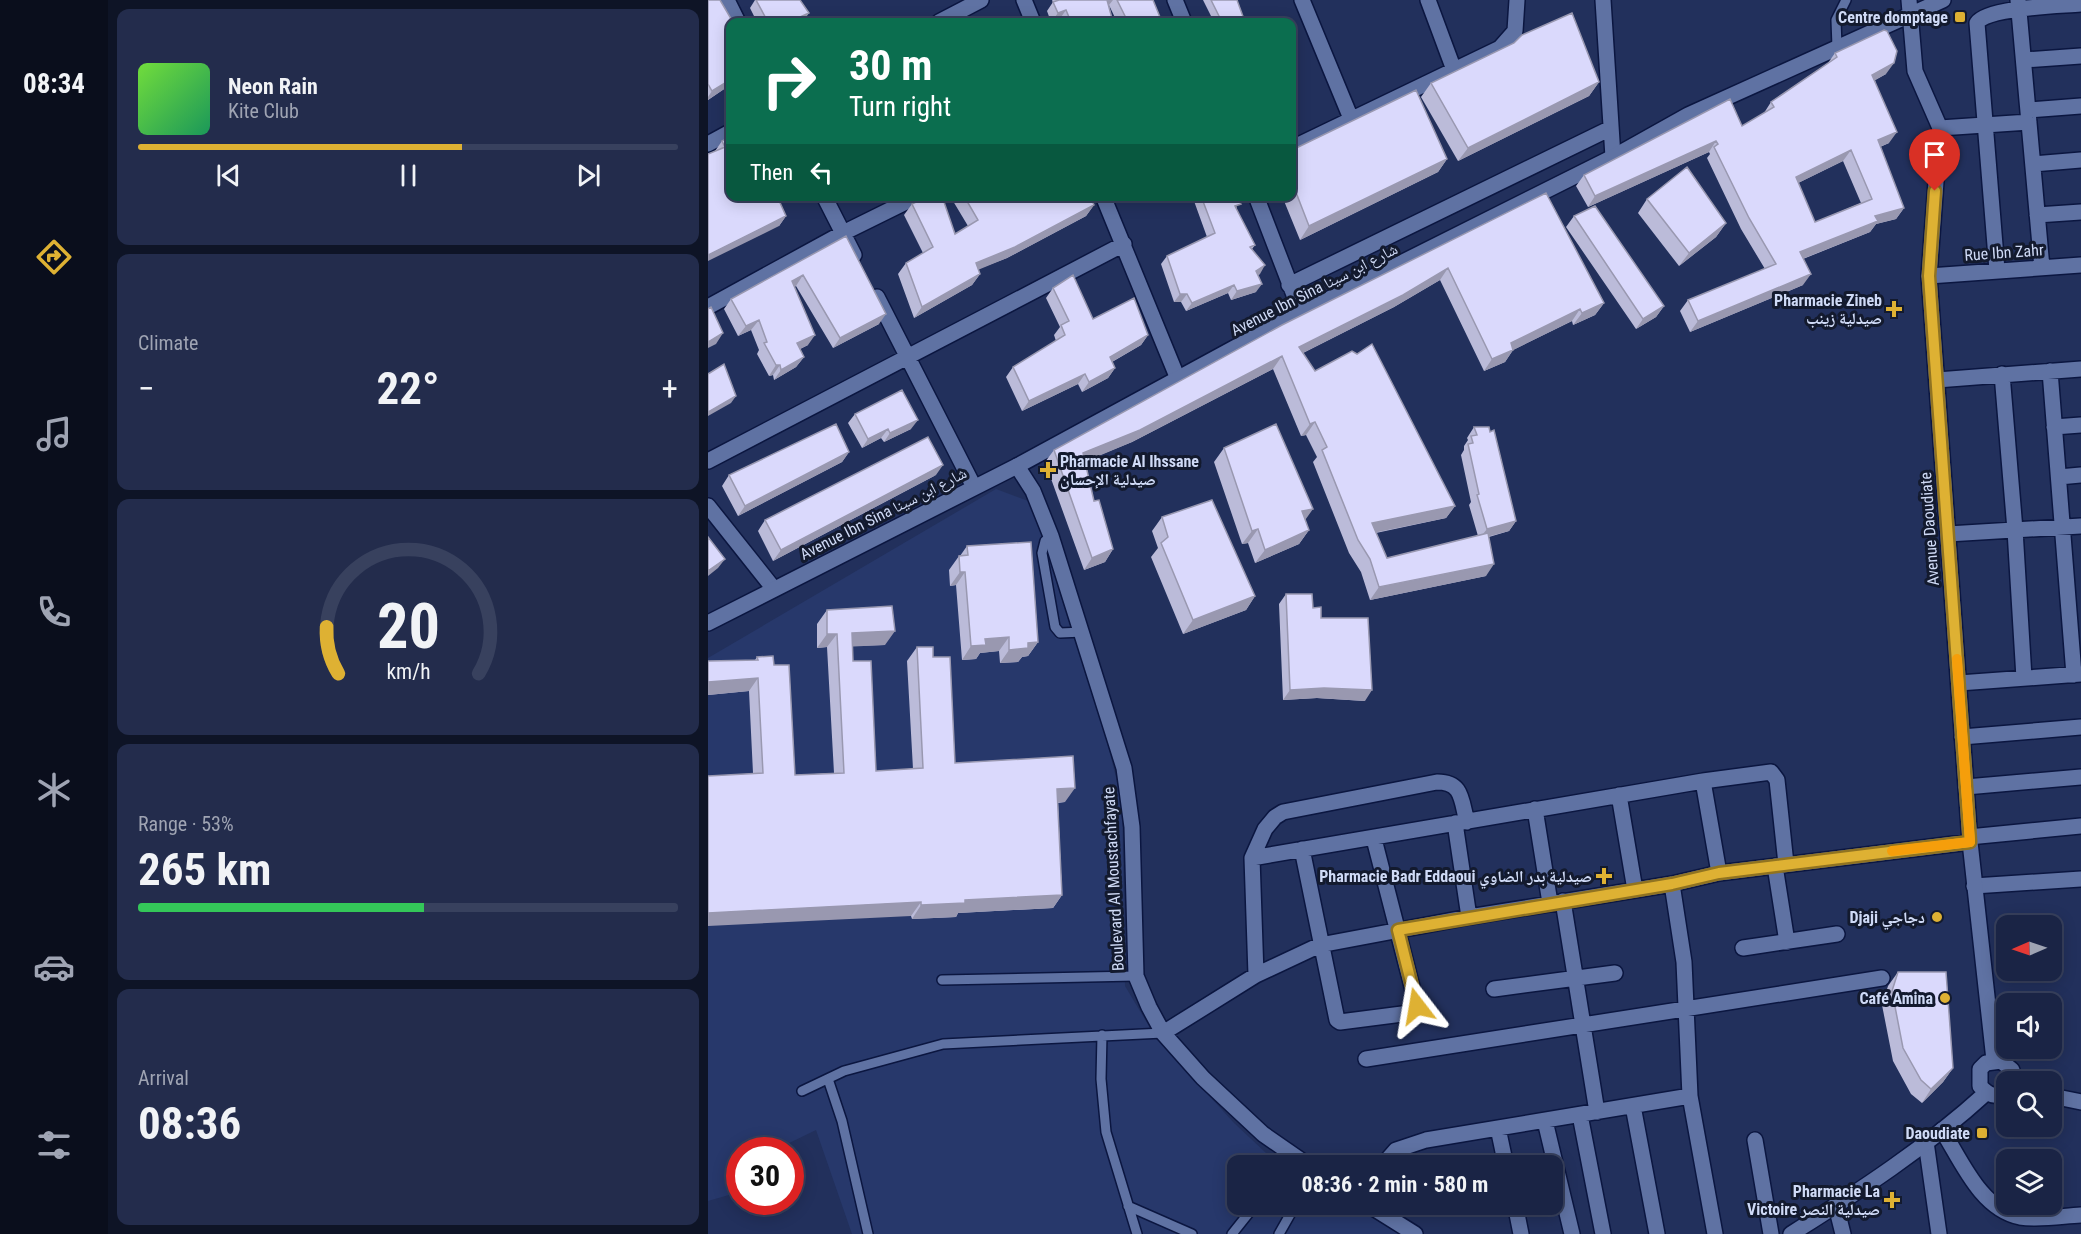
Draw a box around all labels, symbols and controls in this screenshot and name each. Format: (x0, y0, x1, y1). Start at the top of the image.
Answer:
place label: Centre domptage (1838, 8, 1948, 27)
marker: Centre domptage (1953, 10, 1967, 24)
text: 30 m (849, 41, 932, 90)
icon: right (750, 42, 828, 120)
text: 08:34 (23, 68, 85, 100)
text: Neon Rain (228, 74, 318, 99)
text: Turn right (849, 91, 951, 123)
text: Kite Club (228, 99, 299, 123)
pin (1909, 129, 1960, 191)
icon: arrive (1918, 138, 1951, 171)
icon: left (805, 156, 838, 189)
icon: previous (212, 159, 245, 192)
icon: pause (392, 159, 425, 192)
icon: next (572, 159, 605, 192)
text: Then (750, 160, 793, 185)
icon: directions (33, 236, 75, 278)
street label: Avenue Ibn Sina شارع ابن سينا (1228, 239, 1401, 341)
street label: Rue Ibn Zahr (1964, 240, 2044, 265)
place label: Pharmacie Zineb صيدلية زينب (1774, 291, 1882, 328)
marker: Pharmacie Zineb صيدلية زينب (1887, 302, 1901, 316)
text: Climate (138, 331, 198, 355)
text: 22° (377, 362, 440, 415)
text: − (138, 369, 155, 408)
text: + (662, 369, 678, 408)
icon: music (33, 413, 75, 455)
place label: Pharmacie Al Ihssane صيدلية الإحسان (1060, 452, 1199, 489)
street label: Avenue Ibn Sina شارع ابن سينا (797, 463, 970, 565)
marker: Pharmacie Al Ihssane صيدلية الإحسان (1041, 463, 1055, 477)
street label: Avenue Daoudiate (1916, 472, 1943, 586)
text: 20 (376, 590, 440, 663)
icon: phone (33, 591, 75, 633)
text: km/h (386, 659, 430, 684)
icon: climate (33, 769, 75, 811)
street label: Boulevard Al Moustachfayate (1099, 786, 1128, 972)
text: Range · 53% (138, 812, 234, 836)
text: 265 km (138, 843, 271, 896)
place label: Pharmacie Badr Eddaoui صيدلية بدر الضاوي (1319, 867, 1592, 889)
marker: Pharmacie Badr Eddaoui صيدلية بدر الضاوي (1597, 869, 1611, 883)
place label: Djaji دجاجي (1849, 908, 1925, 930)
marker: Djaji دجاجي (1930, 910, 1944, 924)
north arrow (1996, 915, 2062, 981)
map controls (1996, 915, 2062, 1215)
icon: car (33, 946, 75, 988)
position arrow (1385, 974, 1449, 1038)
place label: Café Amina (1859, 989, 1933, 1008)
marker: Café Amina (1938, 991, 1952, 1005)
button: sound (1996, 993, 2062, 1059)
text: Arrival (138, 1066, 189, 1090)
button: search (1996, 1071, 2062, 1137)
text: 08:36 (138, 1097, 241, 1150)
icon: filters (33, 1124, 75, 1166)
place label: Daoudiate (1906, 1124, 1970, 1143)
marker: Daoudiate (1975, 1126, 1989, 1140)
speed limit sign: 30 (726, 1137, 804, 1215)
button: layers (1996, 1149, 2062, 1215)
text: 08:36 · 2 min · 580 m (1302, 1172, 1488, 1197)
place label: Pharmacie La Victoire صيدلية النصر (1747, 1182, 1880, 1219)
marker: Pharmacie La Victoire صيدلية النصر (1885, 1193, 1899, 1207)

